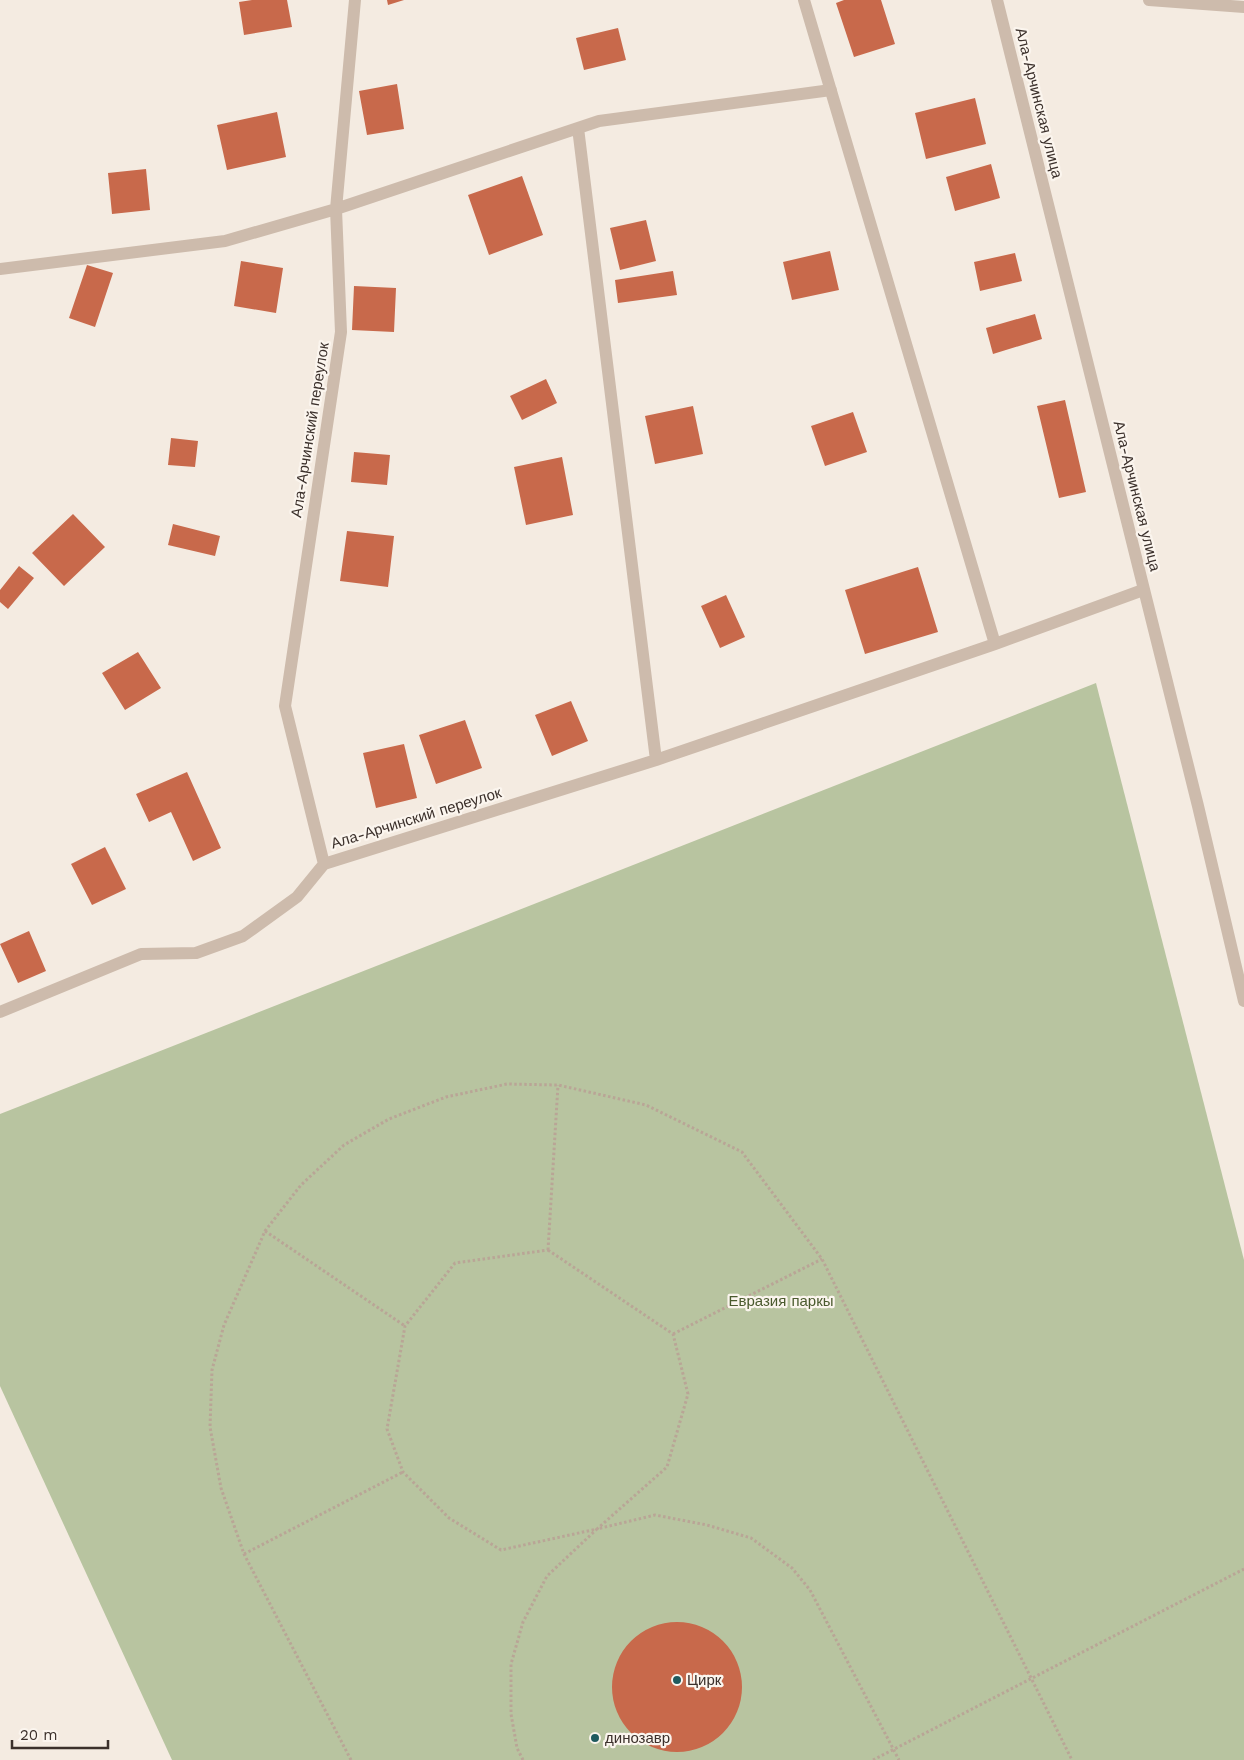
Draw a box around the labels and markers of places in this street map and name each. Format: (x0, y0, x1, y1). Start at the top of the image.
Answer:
place label: Цирк (687, 1671, 722, 1689)
marker: Цирк (671, 1674, 683, 1686)
place label: динозавр (605, 1729, 670, 1747)
marker: динозавр (589, 1732, 601, 1744)

